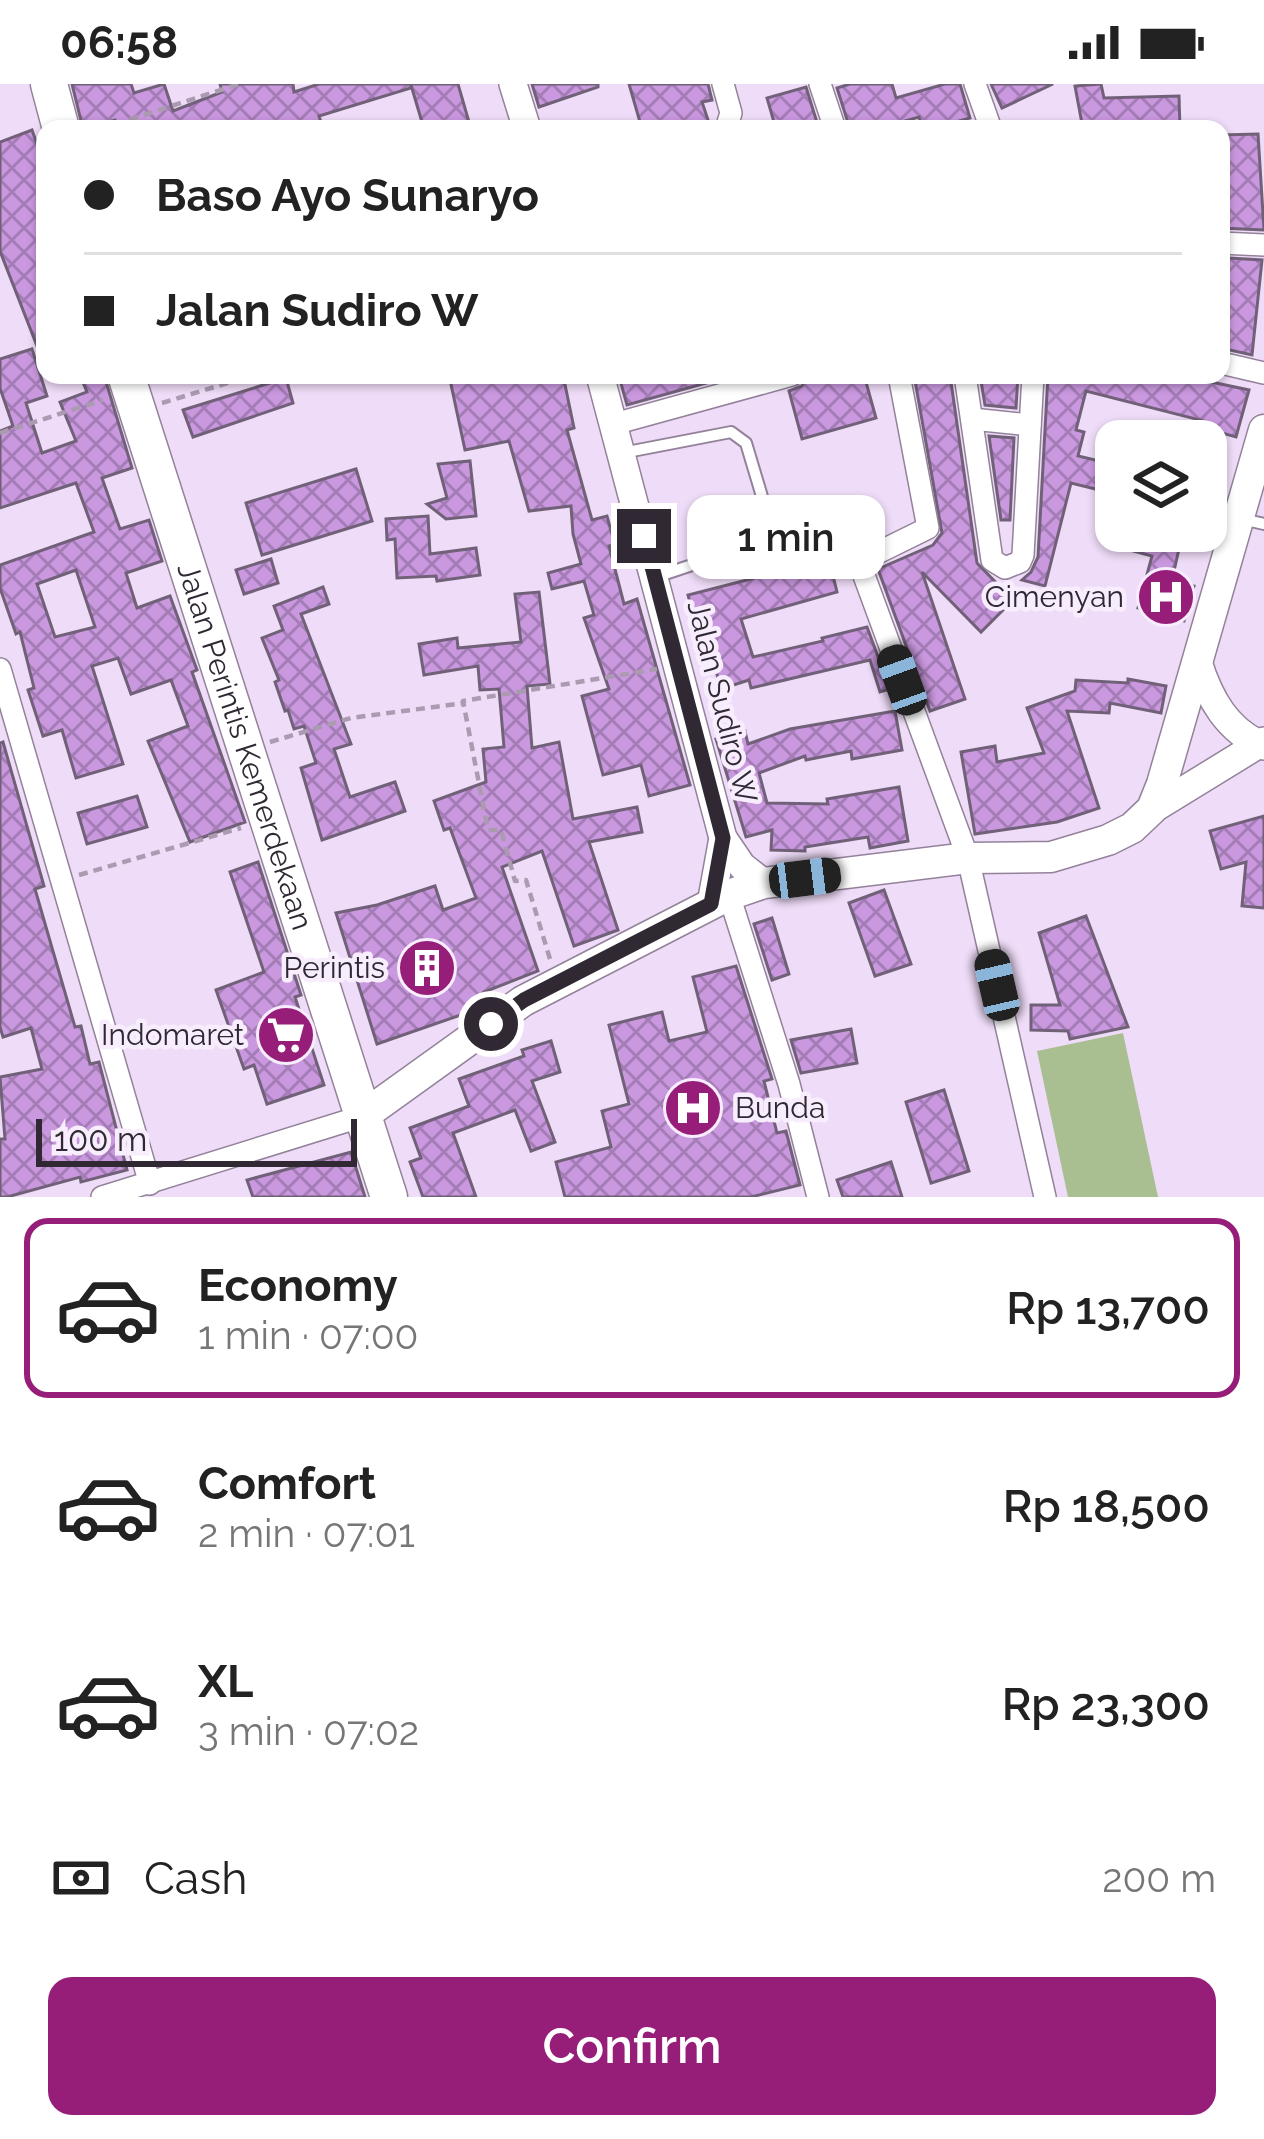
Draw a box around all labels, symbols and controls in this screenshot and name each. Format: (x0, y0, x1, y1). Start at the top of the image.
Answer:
text: 06:58 (60, 16, 178, 69)
text: Baso Ayo Sunaryo (156, 169, 539, 222)
text: Jalan Sudiro W (156, 284, 478, 337)
map controls (1095, 420, 1227, 552)
button: layers (1095, 420, 1227, 552)
callout: 1 min (686, 494, 884, 578)
route end (617, 509, 671, 563)
text: 1 min (738, 514, 834, 560)
street label: Jalan Perintis Kemerdekaan (170, 559, 320, 934)
hospital icon: Cimenyan (1135, 566, 1197, 628)
place label: Cimenyan (985, 579, 1124, 614)
street label: Jalan Sudiro W (680, 597, 765, 807)
car (873, 640, 931, 720)
car (767, 856, 843, 900)
building icon: Perintis (396, 937, 458, 999)
car (971, 946, 1023, 1024)
place label: Perintis (284, 950, 385, 985)
route start (464, 997, 518, 1051)
supermarket icon: Indomaret (255, 1004, 317, 1066)
place label: Indomaret (101, 1017, 244, 1052)
hospital icon: Bunda (662, 1077, 724, 1139)
place label: Bunda (735, 1090, 825, 1125)
scale bar (36, 1113, 357, 1166)
text: 100 m (54, 1120, 147, 1159)
icon: car (54, 1254, 162, 1362)
text: Economy (198, 1259, 398, 1312)
text: Rp 13,700 (1006, 1282, 1210, 1335)
text: 1 min · 07:00 (198, 1312, 419, 1358)
icon: car (54, 1452, 162, 1560)
text: Comfort (198, 1457, 376, 1510)
text: Rp 18,500 (1003, 1480, 1210, 1533)
text: 2 min · 07:01 (198, 1510, 415, 1556)
icon: car (54, 1650, 162, 1758)
text: XL (198, 1655, 253, 1708)
text: Rp 23,300 (1002, 1678, 1210, 1731)
text: 3 min · 07:02 (198, 1708, 419, 1754)
icon: cash (48, 1845, 114, 1911)
text: Cash (144, 1852, 247, 1905)
text: 200 m (1102, 1855, 1216, 1901)
button: Confirm (48, 1977, 1216, 2115)

